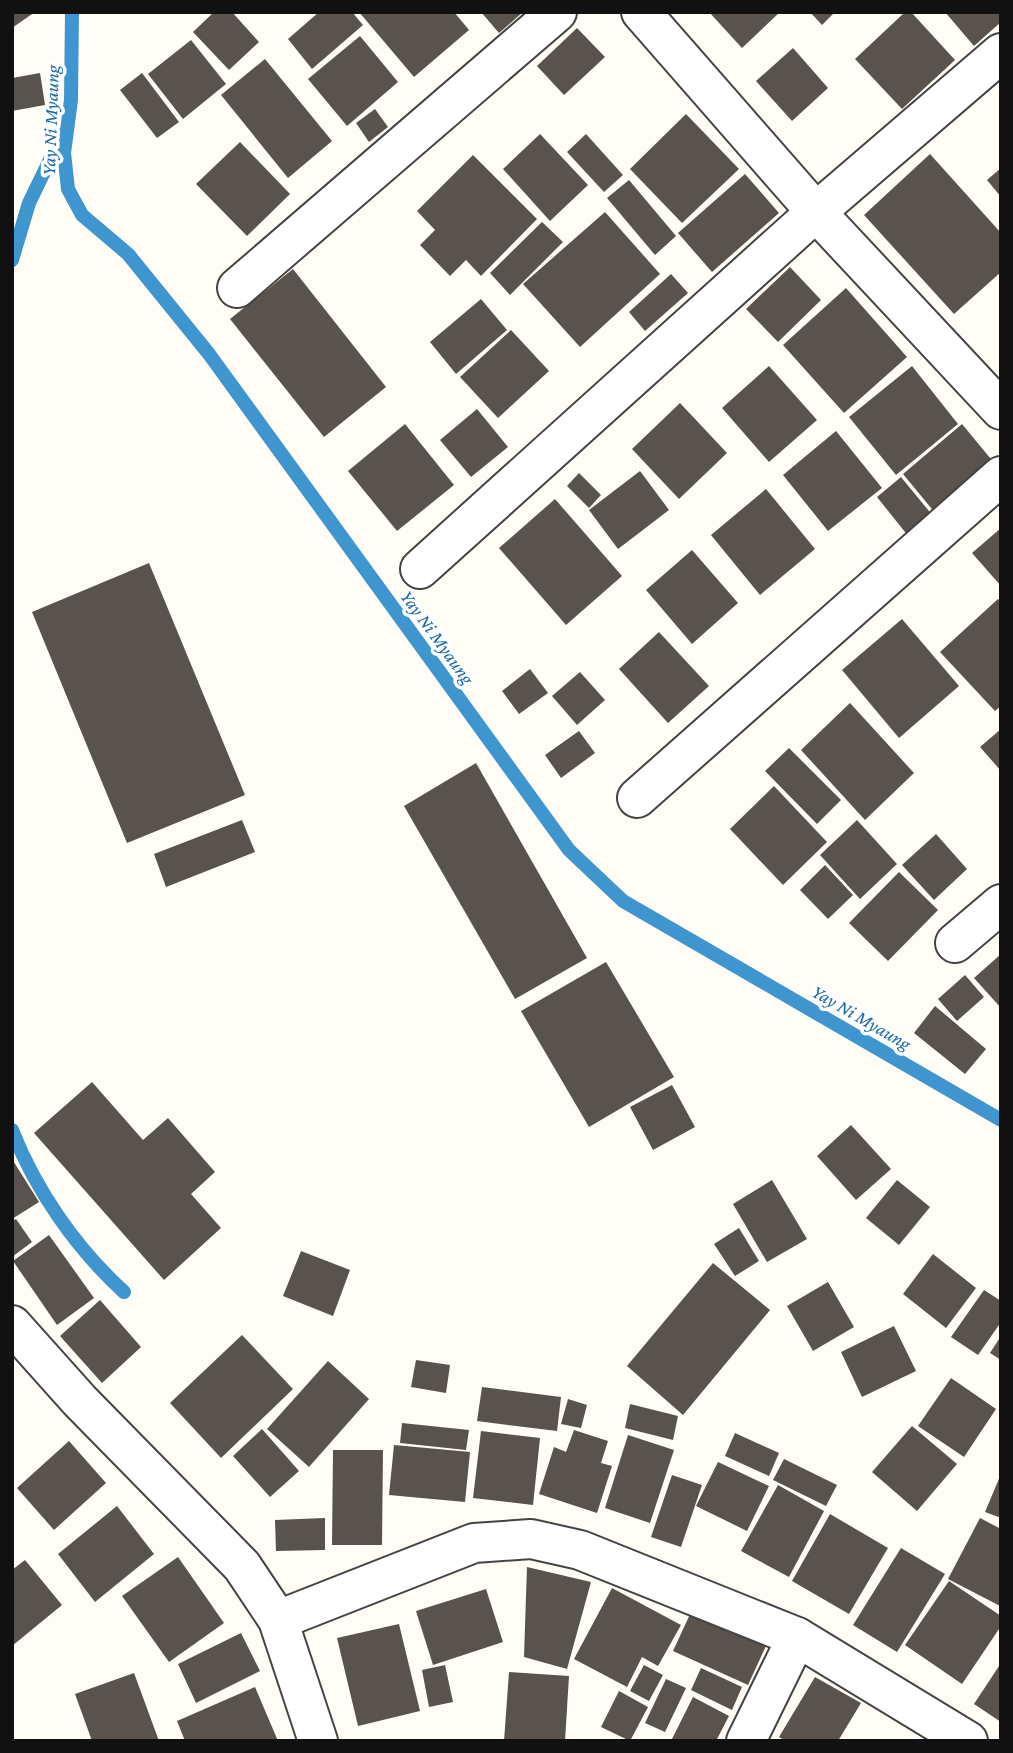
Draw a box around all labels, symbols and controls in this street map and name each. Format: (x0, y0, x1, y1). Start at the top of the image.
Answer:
water label: Yay Ni Myaung (38, 64, 63, 176)
water label: Yay Ni Myaung (397, 586, 479, 689)
water label: Yay Ni Myaung (809, 981, 915, 1054)

